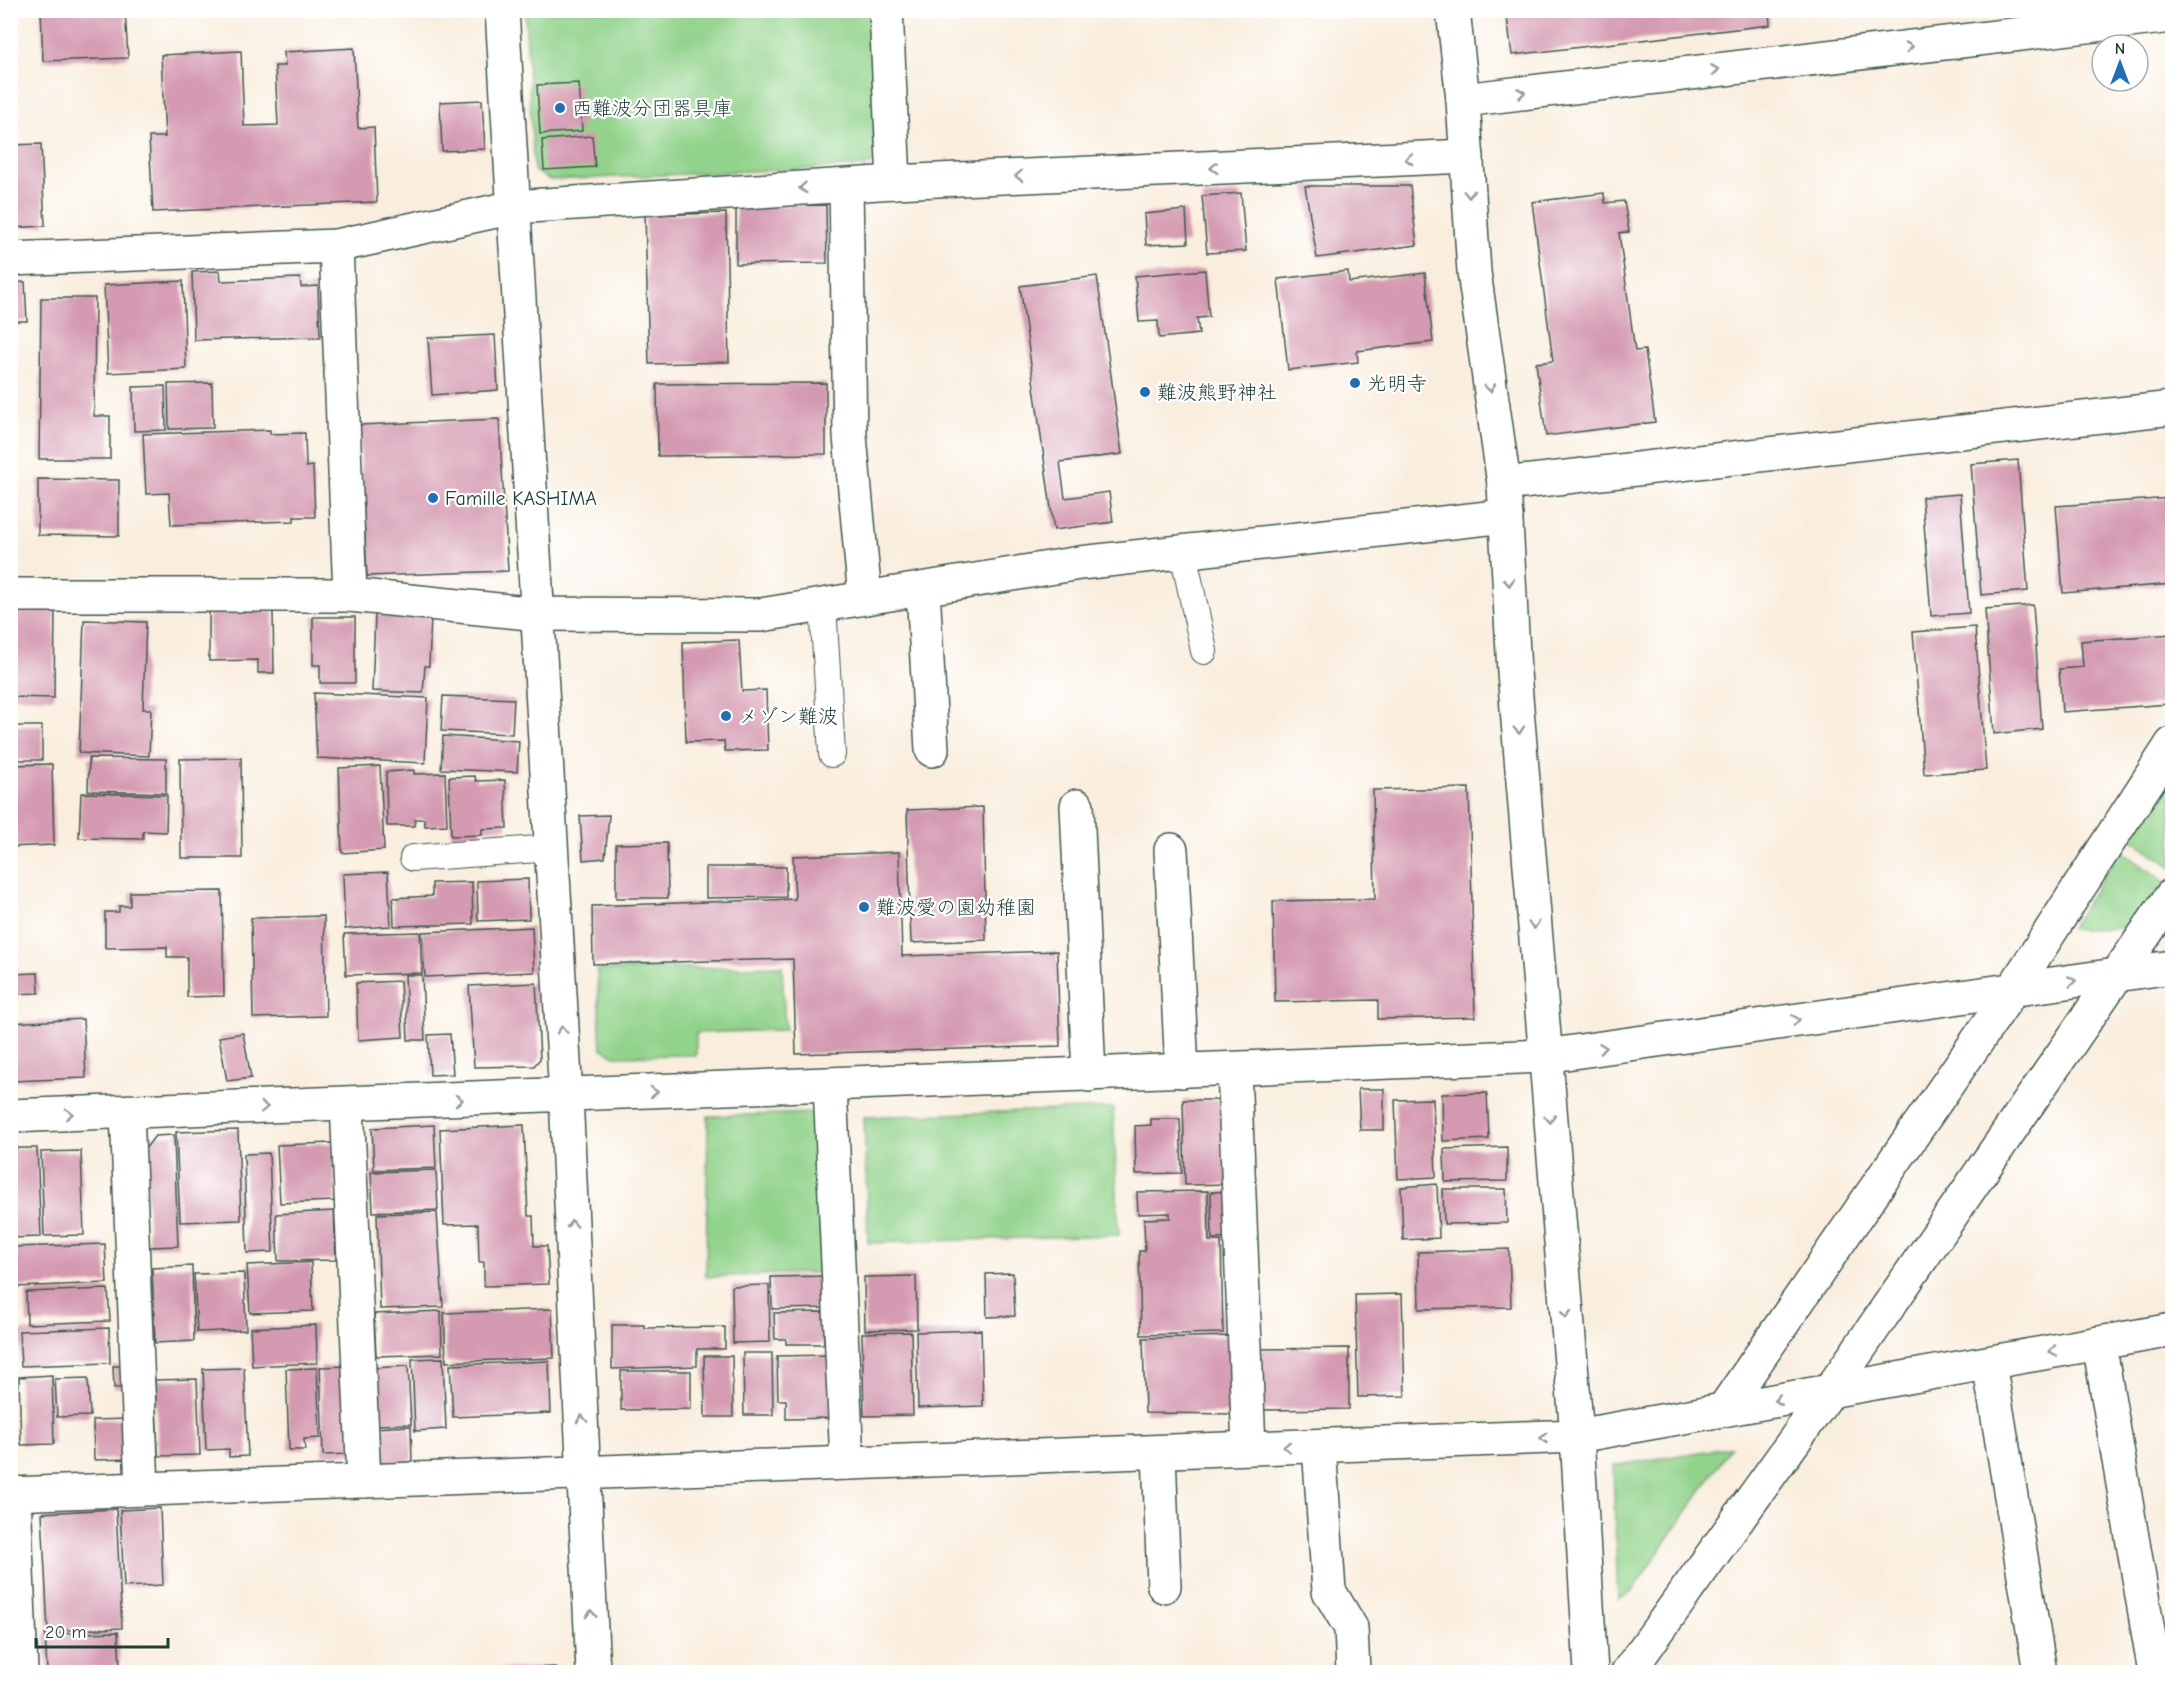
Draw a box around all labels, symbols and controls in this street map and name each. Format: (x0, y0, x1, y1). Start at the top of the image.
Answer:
north arrow (2090, 33, 2150, 93)
text: N (2115, 40, 2125, 58)
one-way arrow (1904, 41, 1913, 54)
one-way arrow (1710, 64, 1720, 77)
one-way arrow (1517, 87, 1526, 100)
place label: 西難波分団器具庫 (572, 97, 732, 120)
marker: 西難波分団器具庫 (553, 101, 567, 115)
one-way arrow (1404, 152, 1413, 165)
one-way arrow (1209, 161, 1218, 174)
one-way arrow (1014, 170, 1023, 183)
one-way arrow (799, 182, 808, 195)
one-way arrow (1463, 190, 1476, 199)
place label: 光明寺 (1367, 372, 1427, 395)
marker: 光明寺 (1348, 376, 1362, 390)
place label: 難波熊野神社 (1157, 381, 1277, 404)
one-way arrow (1484, 383, 1496, 393)
marker: 難波熊野神社 (1138, 385, 1152, 399)
place label: Famille KASHIMA (445, 487, 597, 510)
marker: Famille KASHIMA (426, 491, 440, 505)
one-way arrow (1503, 577, 1516, 586)
place label: メゾン難波 (738, 705, 838, 728)
marker: メゾン難波 (719, 709, 733, 723)
one-way arrow (1512, 726, 1525, 735)
place label: 難波愛の園幼稚園 (876, 896, 1036, 919)
marker: 難波愛の園幼稚園 (857, 900, 871, 914)
one-way arrow (1527, 920, 1540, 929)
one-way arrow (2067, 975, 2077, 987)
one-way arrow (1791, 1015, 1800, 1027)
one-way arrow (556, 1025, 569, 1034)
one-way arrow (1598, 1042, 1607, 1054)
one-way arrow (649, 1086, 658, 1099)
one-way arrow (454, 1093, 463, 1106)
one-way arrow (259, 1101, 268, 1113)
one-way arrow (64, 1107, 73, 1120)
one-way arrow (1543, 1115, 1556, 1124)
one-way arrow (566, 1220, 579, 1229)
one-way arrow (1560, 1309, 1573, 1318)
one-way arrow (2048, 1344, 2058, 1357)
one-way arrow (1774, 1394, 1783, 1406)
one-way arrow (576, 1415, 589, 1424)
one-way arrow (1540, 1431, 1549, 1444)
one-way arrow (1282, 1441, 1291, 1453)
one-way arrow (584, 1610, 597, 1619)
scale bar (36, 1611, 168, 1649)
text: 20 m (45, 1622, 86, 1643)

